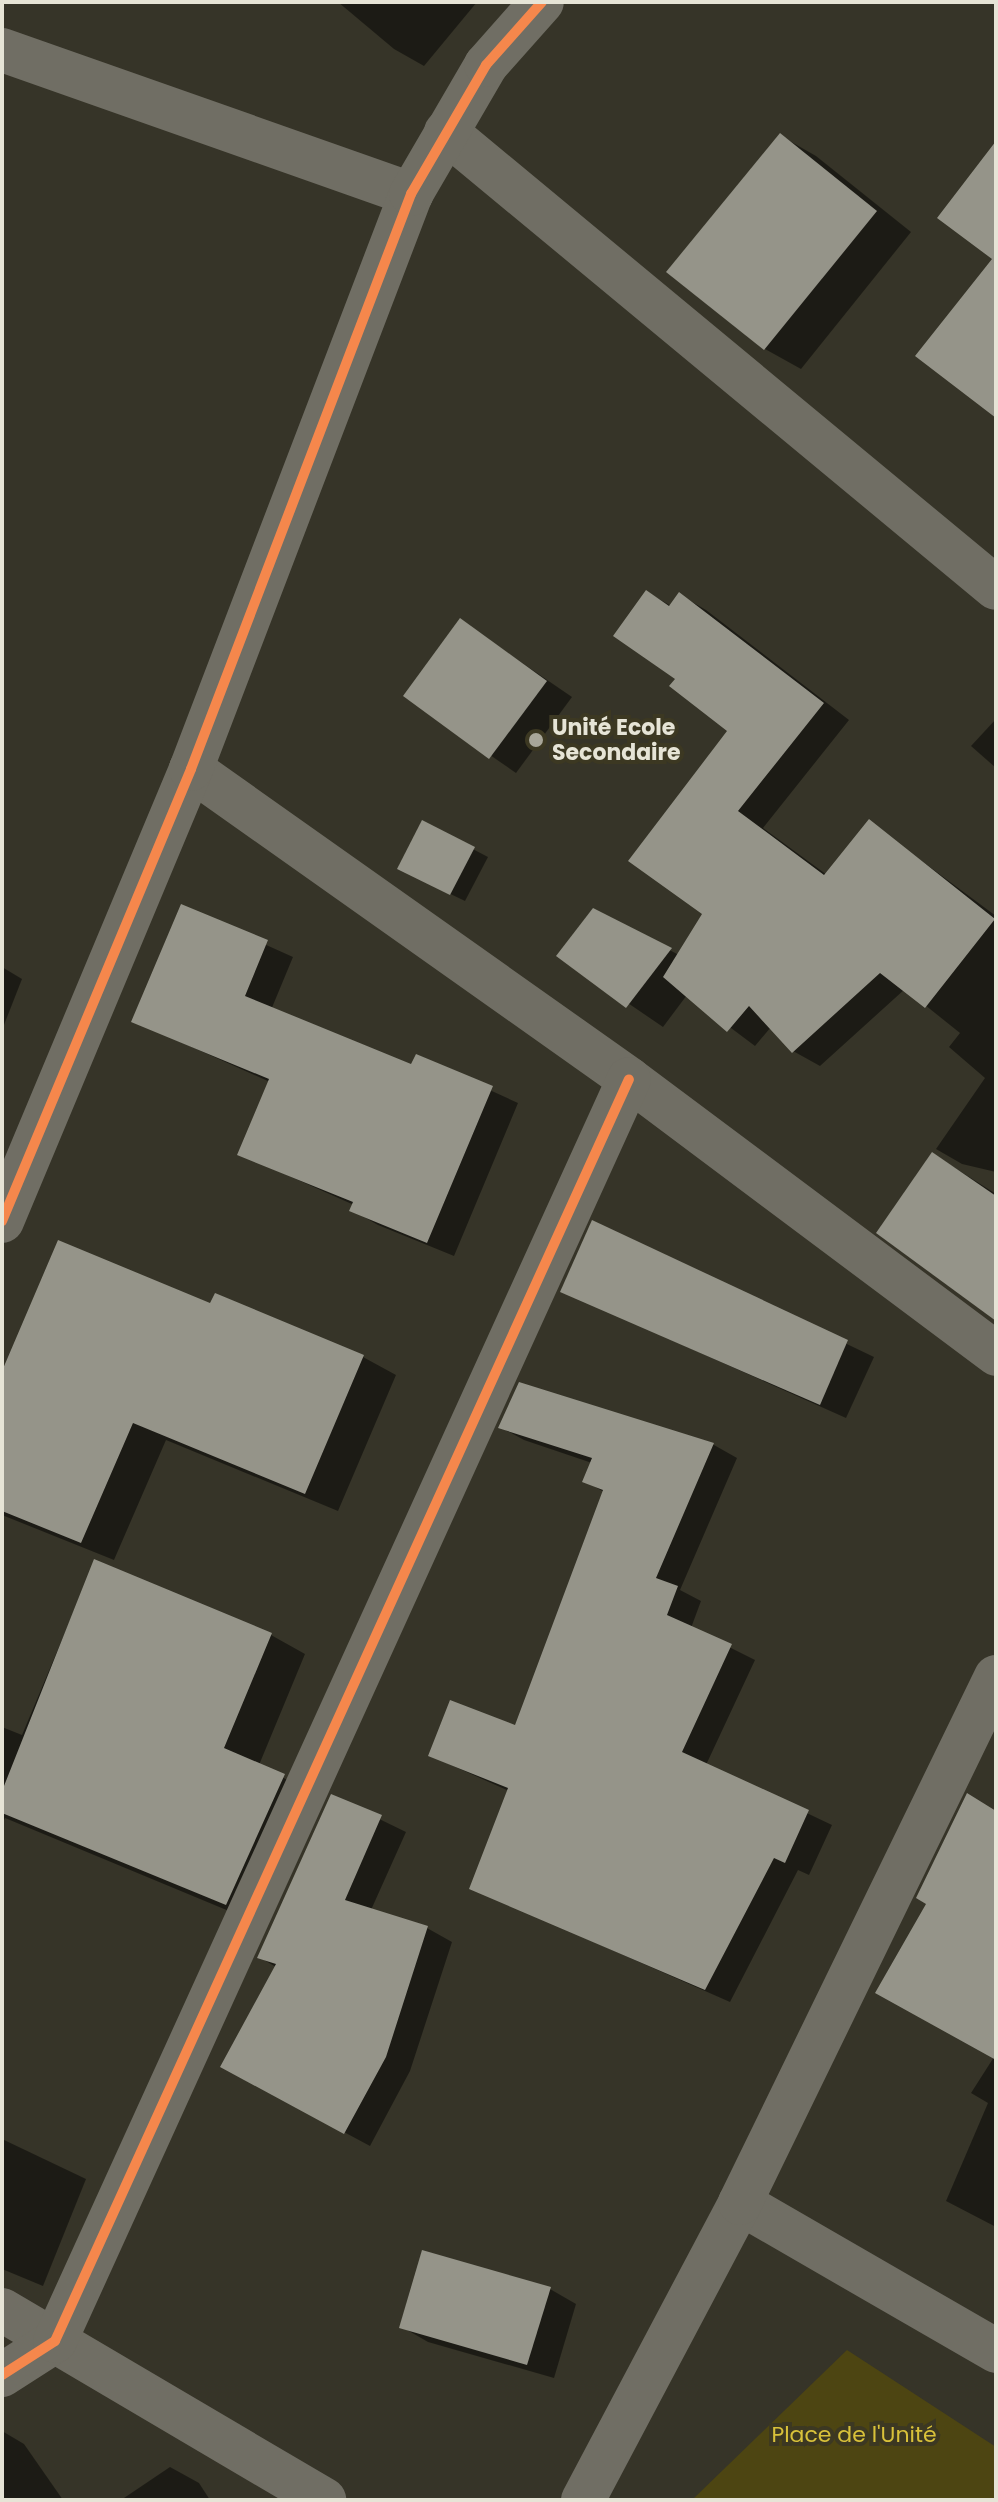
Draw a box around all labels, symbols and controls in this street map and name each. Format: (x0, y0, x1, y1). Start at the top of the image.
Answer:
place label: Unité Ecole Secondaire (552, 714, 681, 766)
marker: Unité Ecole Secondaire (527, 731, 545, 749)
park label: Place de l'Unité (771, 2422, 937, 2448)

